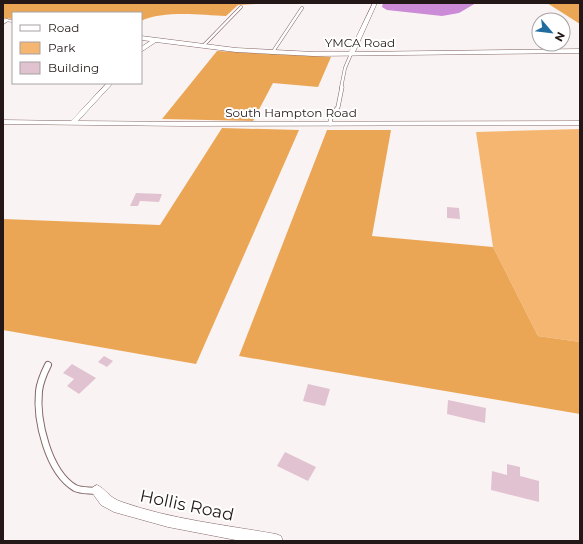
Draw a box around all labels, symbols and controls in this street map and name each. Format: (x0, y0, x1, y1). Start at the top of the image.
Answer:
legend (12, 12, 142, 84)
north arrow (531, 12, 571, 52)
text: Road (48, 20, 79, 35)
text: N (552, 29, 568, 44)
street label: YMCA Road (325, 35, 395, 50)
text: Park (48, 40, 76, 55)
text: Building (48, 60, 99, 75)
street label: South Hampton Road (225, 105, 357, 120)
street label: Hollis Road (138, 485, 236, 525)

